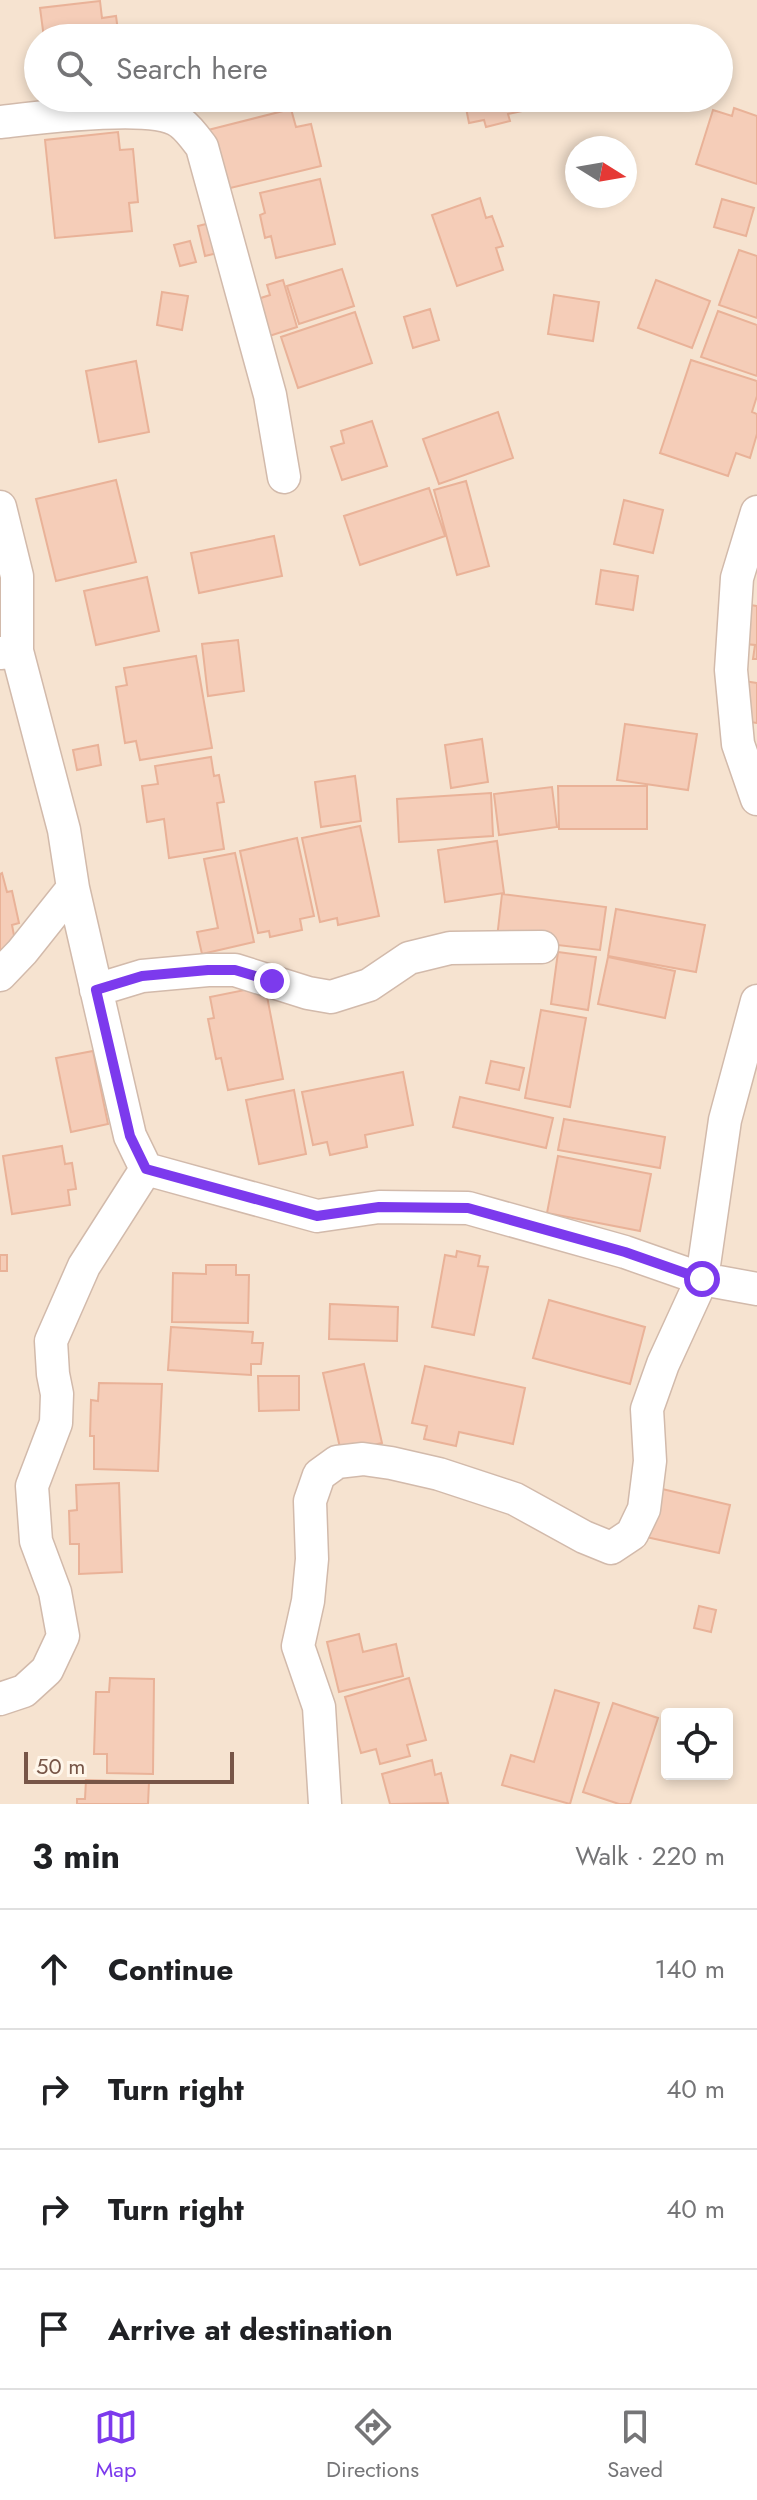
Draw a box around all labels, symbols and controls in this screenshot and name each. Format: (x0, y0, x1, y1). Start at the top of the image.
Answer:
search box (24, 24, 733, 112)
icon: search (52, 46, 96, 90)
text: Search here (116, 47, 268, 90)
north arrow (565, 136, 637, 208)
route end (254, 963, 290, 999)
route start (684, 1261, 720, 1297)
map controls (661, 1708, 733, 1780)
button: locate (661, 1708, 733, 1780)
scale bar (24, 1748, 234, 1784)
text: 50 m (36, 1750, 85, 1782)
text: 3 min (32, 1832, 120, 1881)
text: Walk · 220 m (575, 1837, 725, 1875)
icon: ahead (32, 1947, 76, 1991)
text: Continue (108, 1948, 234, 1991)
text: 140 m (654, 1950, 725, 1988)
icon: right (32, 2067, 76, 2111)
text: Turn right (108, 2068, 244, 2111)
text: 40 m (666, 2070, 725, 2108)
icon: right (32, 2187, 76, 2231)
text: Turn right (108, 2188, 244, 2231)
text: 40 m (666, 2190, 725, 2228)
icon: arrive (32, 2307, 76, 2351)
text: Arrive at destination (108, 2308, 393, 2351)
tab: Map (94, 2405, 138, 2485)
tab: Directions (326, 2405, 419, 2485)
tab: Saved (607, 2405, 663, 2485)

